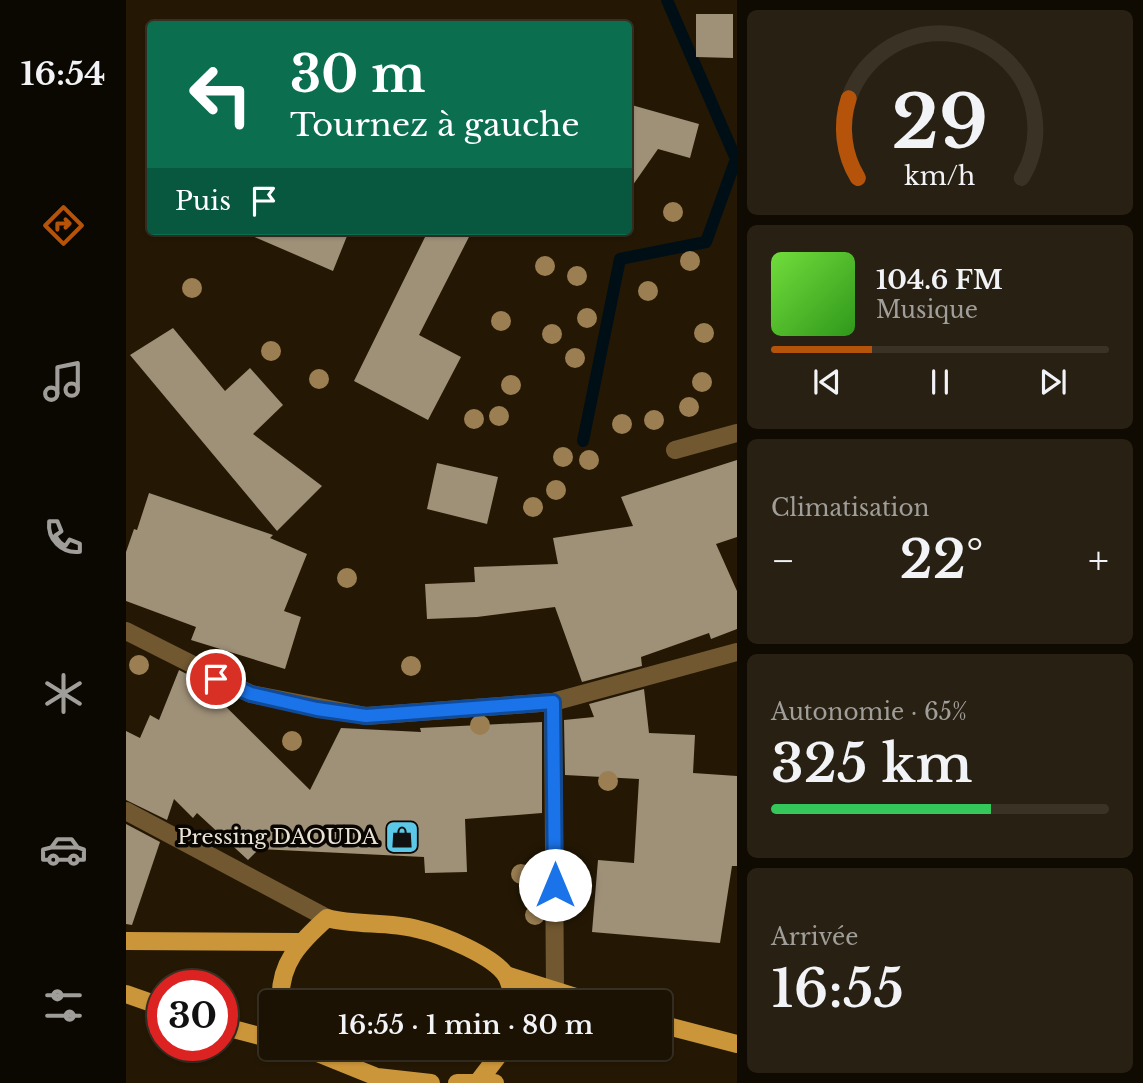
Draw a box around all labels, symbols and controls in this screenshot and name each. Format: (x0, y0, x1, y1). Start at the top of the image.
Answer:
text: 30 m (290, 44, 425, 105)
icon: left (175, 49, 266, 140)
text: 16:54 (21, 54, 105, 94)
text: 29 (892, 78, 988, 169)
text: Tournez à gauche (290, 105, 580, 145)
text: km/h (905, 161, 975, 192)
icon: arrive (245, 182, 283, 220)
text: Puis (175, 185, 231, 217)
icon: directions (39, 201, 88, 250)
text: 104.6 FM (876, 264, 1003, 296)
text: Musique (876, 296, 978, 324)
icon: music (39, 357, 88, 406)
icon: previous (808, 363, 846, 401)
icon: pause (921, 363, 959, 401)
icon: next (1034, 363, 1072, 401)
text: Climatisation (771, 494, 929, 522)
icon: phone (39, 513, 88, 562)
text: 22° (900, 528, 984, 592)
text: − (771, 537, 795, 584)
text: + (1088, 537, 1109, 584)
pin (186, 649, 246, 709)
icon: arrive (197, 660, 235, 698)
icon: climate (39, 669, 88, 718)
text: Autonomie · 65% (771, 698, 967, 726)
text: 325 km (771, 732, 972, 796)
shop icon: Pressing DAOUDA (383, 818, 421, 856)
place label: Pressing DAOUDA (177, 824, 379, 850)
icon: car (39, 825, 88, 874)
position arrow (518, 848, 592, 922)
text: Arrivée (771, 923, 858, 951)
text: 16:55 (771, 957, 904, 1021)
speed limit sign: 30 (147, 970, 238, 1061)
icon: filters (39, 981, 88, 1030)
text: 16:55 · 1 min · 80 m (338, 1009, 593, 1041)

